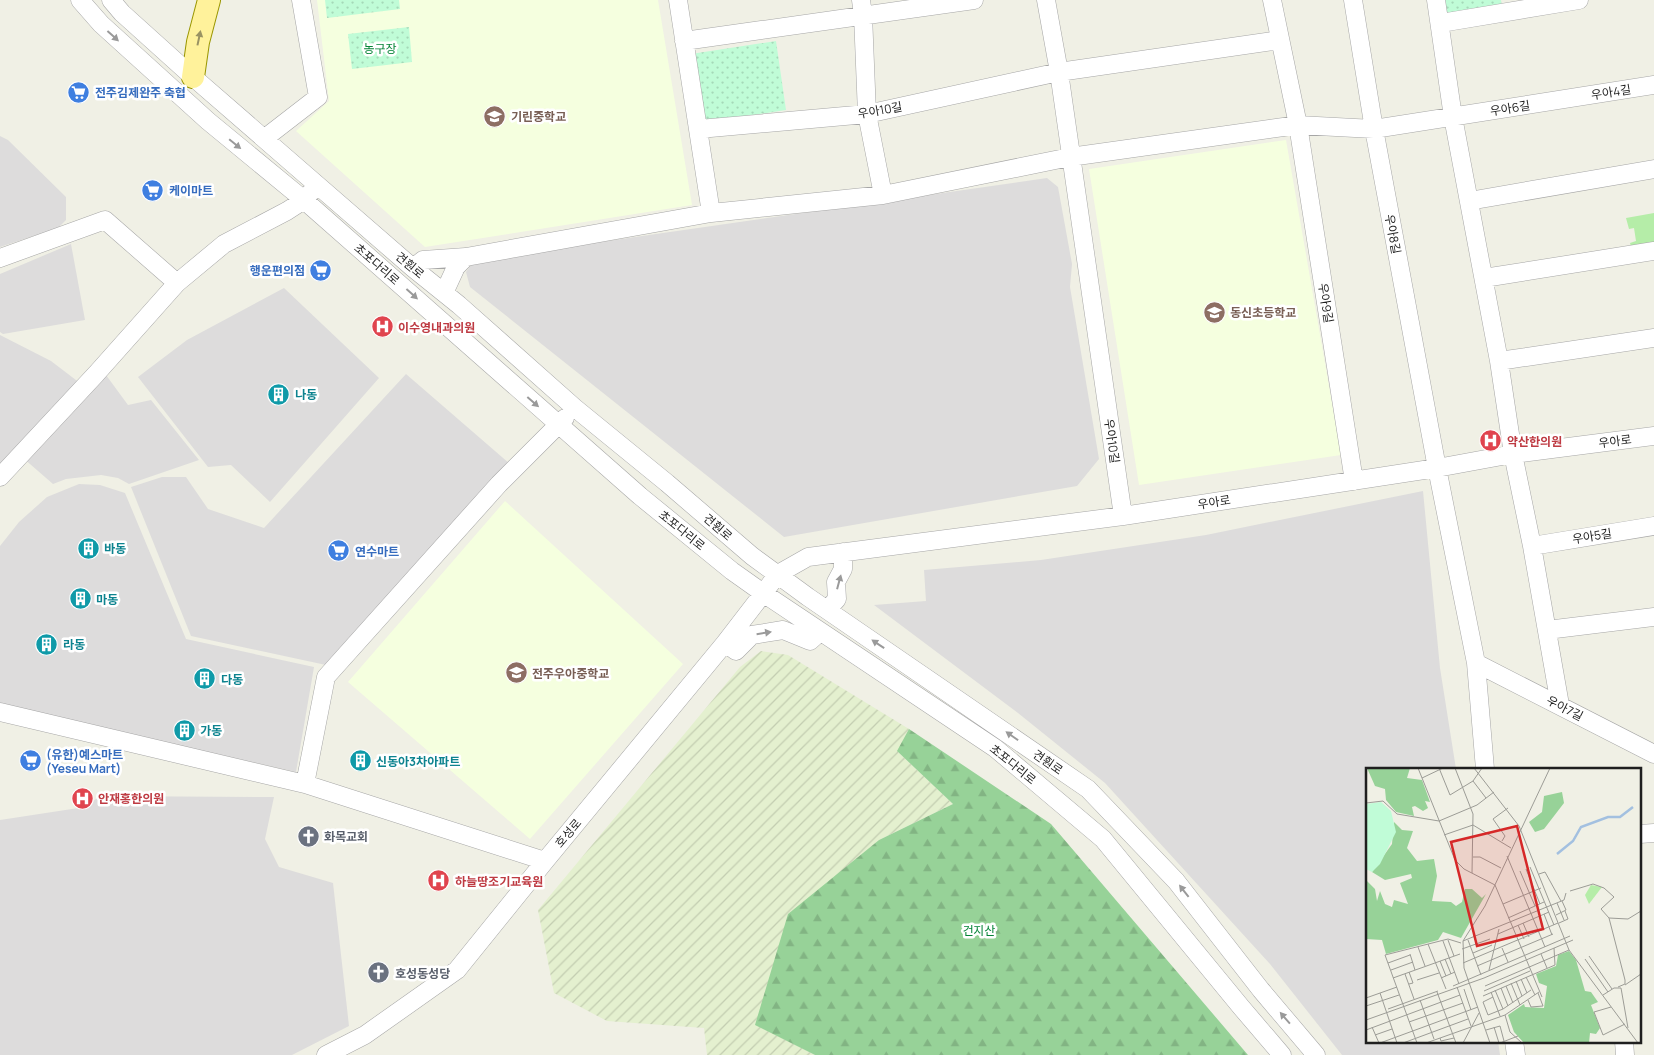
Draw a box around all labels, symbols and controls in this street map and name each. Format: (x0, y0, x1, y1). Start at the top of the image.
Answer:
one-way arrow (107, 30, 119, 42)
one-way arrow (195, 31, 203, 46)
park label: 농구장 (363, 40, 397, 57)
supermarket icon: 전주김제완주 축협 (67, 80, 91, 104)
street label: 우아4길 (1590, 80, 1632, 104)
place label: 전주김제완주 축협 (95, 84, 186, 101)
street label: 우아6길 (1489, 96, 1531, 120)
street label: 우아10길 (856, 98, 904, 122)
school or university icon: 기린중학교 (483, 104, 507, 128)
place label: 기린중학교 (511, 108, 566, 125)
one-way arrow (228, 138, 241, 149)
supermarket icon: 케이마트 (141, 178, 165, 202)
place label: 케이마트 (169, 182, 213, 199)
street label: 우아8길 (1381, 213, 1405, 255)
street label: 초포다리로 (351, 239, 403, 289)
street label: 견훤로 (392, 248, 428, 282)
supermarket icon: 행운편의점 (309, 258, 333, 282)
place label: 행운편의점 (250, 262, 305, 279)
street label: 우아9길 (1314, 282, 1338, 324)
one-way arrow (405, 289, 418, 300)
school or university icon: 동신초등학교 (1202, 300, 1226, 324)
place label: 동신초등학교 (1230, 304, 1296, 321)
hospital icon: 이수영내과의원 (370, 315, 394, 339)
place label: 이수영내과의원 (398, 319, 475, 336)
building icon: 나동 (267, 382, 291, 406)
place label: 나동 (295, 386, 317, 403)
one-way arrow (527, 397, 540, 408)
street label: 우아10길 (1100, 417, 1124, 465)
hospital icon: 약산한의원 (1479, 429, 1503, 453)
street label: 우아로 (1598, 431, 1632, 451)
place label: 약산한의원 (1507, 433, 1562, 450)
street label: 우아로 (1196, 491, 1232, 513)
street label: 초포다리로 (655, 506, 709, 554)
street label: 견훤로 (700, 510, 736, 544)
street label: 우아5길 (1571, 524, 1613, 548)
building icon: 바동 (76, 536, 100, 560)
supermarket icon: 연수마트 (327, 539, 351, 563)
place label: 바동 (104, 540, 126, 557)
place label: 연수마트 (355, 543, 399, 560)
one-way arrow (835, 574, 843, 589)
building icon: 마동 (68, 587, 92, 611)
place label: 마동 (96, 591, 118, 608)
one-way arrow (756, 628, 772, 636)
building icon: 라동 (35, 632, 59, 656)
place label: 라동 (63, 636, 85, 653)
one-way arrow (871, 639, 885, 649)
school or university icon: 전주우아중학교 (504, 661, 528, 685)
place label: 전주우아중학교 (532, 665, 609, 682)
building icon: 다동 (193, 667, 217, 691)
place label: 다동 (221, 671, 243, 688)
street label: 우아7길 (1544, 692, 1586, 724)
building icon: 가동 (172, 718, 196, 742)
place label: 가동 (200, 722, 222, 739)
one-way arrow (1005, 731, 1018, 741)
street label: 초포다리로 (986, 740, 1040, 788)
place label: (유한)예스마트 (Yeseu Mart) (46, 746, 123, 777)
street label: 견훤로 (1030, 746, 1066, 778)
supermarket icon: (유한)예스마트 (Yeseu Mart) (18, 749, 42, 773)
building icon: 신동아3차아파트 (348, 749, 372, 773)
place label: 신동아3차아파트 (376, 753, 460, 770)
inset map (1366, 768, 1642, 1042)
hospital icon: 안재홍한의원 (70, 786, 94, 810)
place label: 안재홍한의원 (98, 790, 164, 807)
street label: 호성로 (551, 815, 585, 851)
church icon: 화목교회 (296, 824, 320, 848)
place label: 화목교회 (324, 828, 368, 845)
hospital icon: 하늘땅조기교육원 (427, 869, 451, 893)
place label: 하늘땅조기교육원 (455, 873, 543, 890)
one-way arrow (1179, 884, 1189, 898)
park label: 건지산 (962, 922, 996, 939)
church icon: 호성동성당 (367, 961, 391, 985)
place label: 호성동성당 (395, 965, 450, 982)
one-way arrow (1279, 1012, 1290, 1025)

